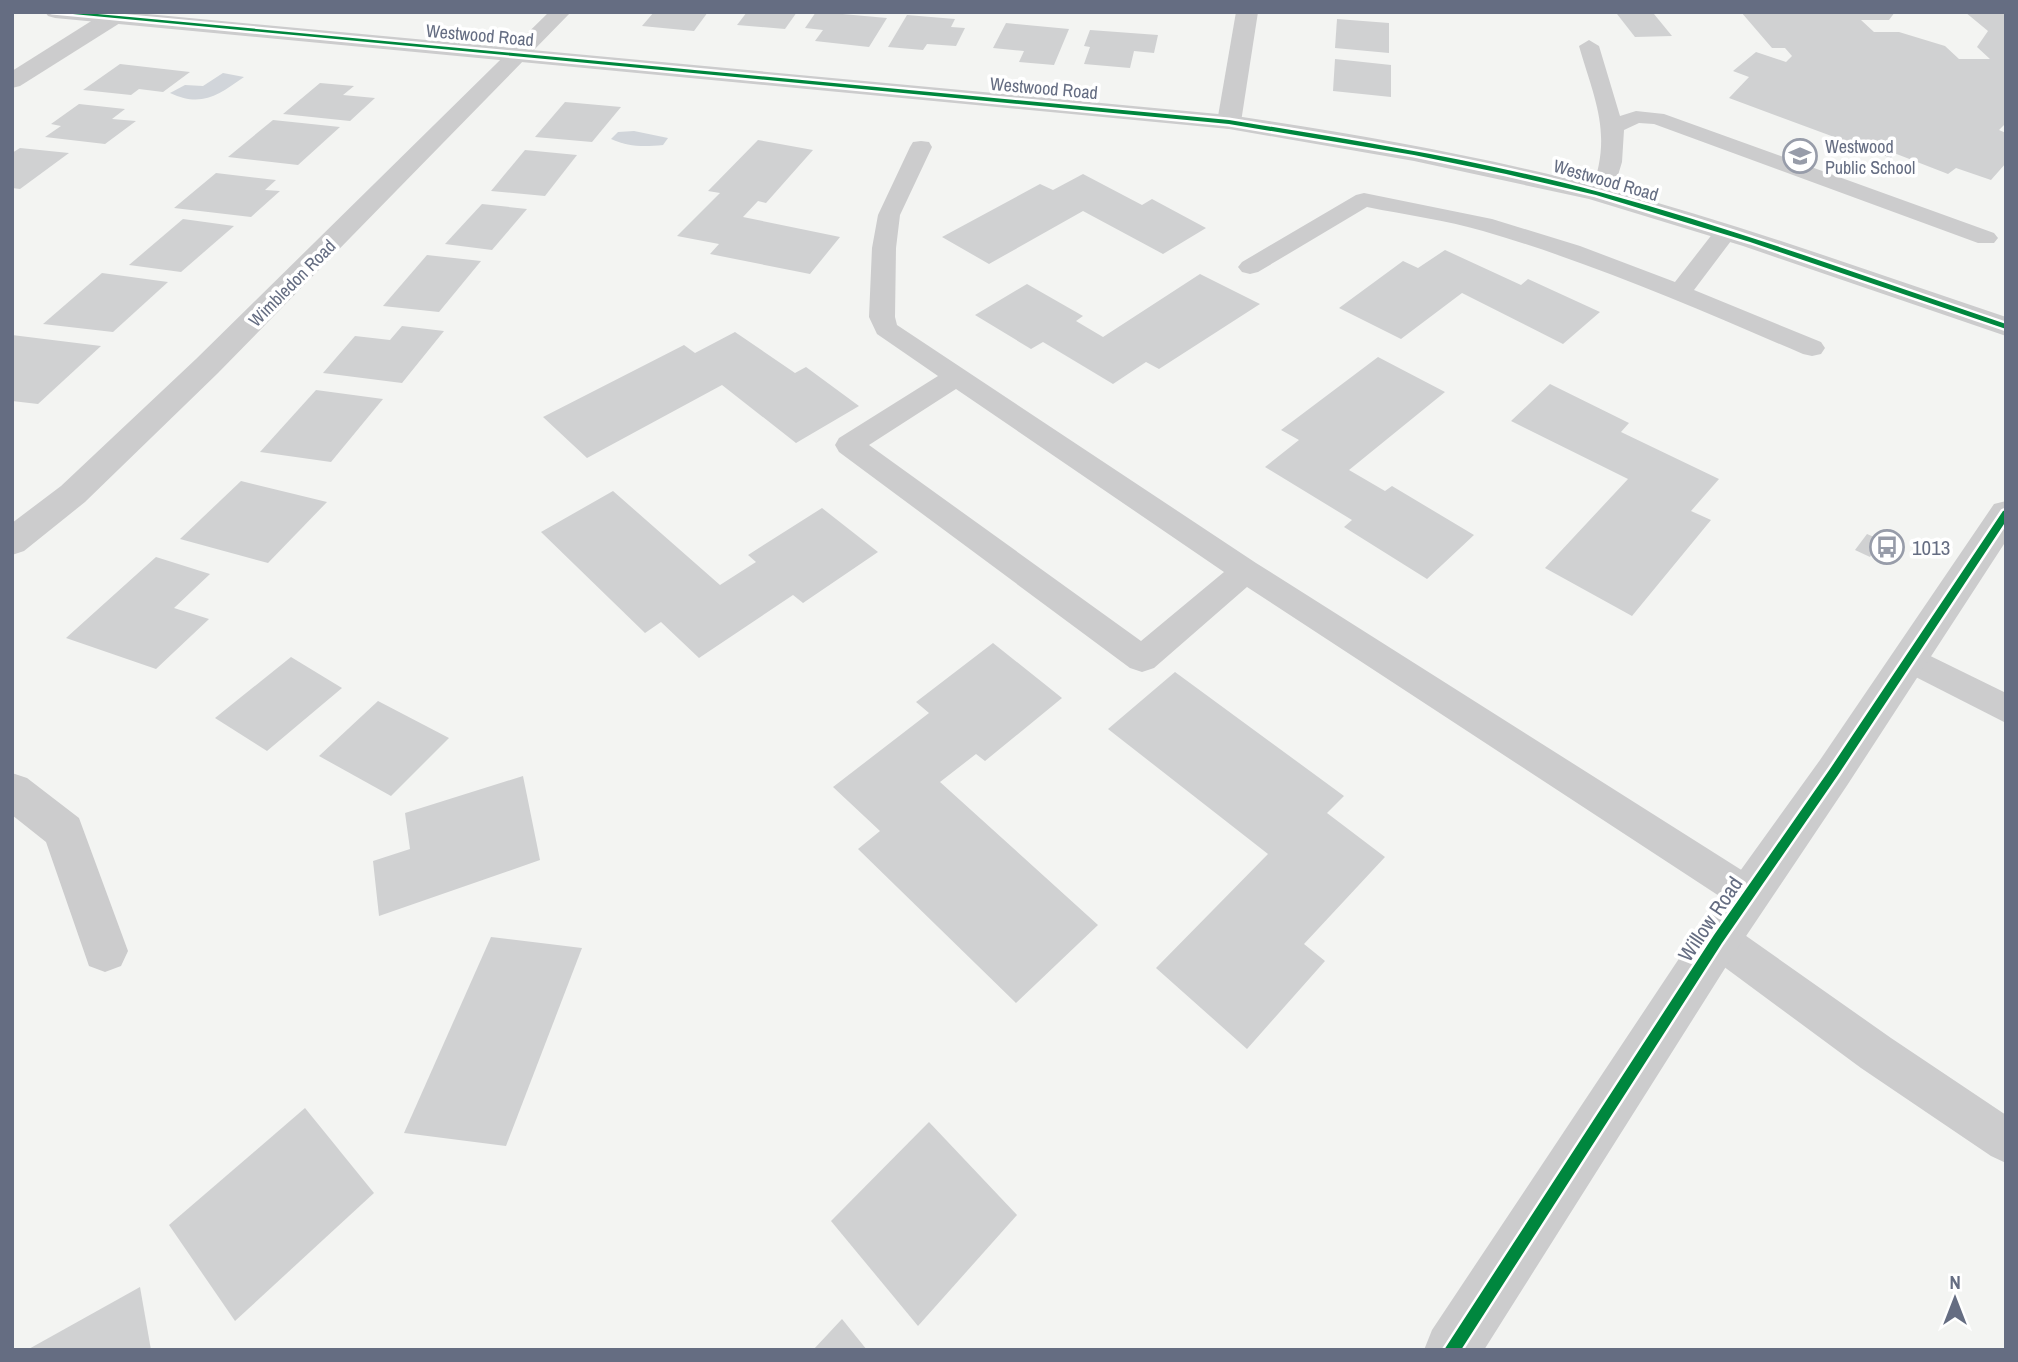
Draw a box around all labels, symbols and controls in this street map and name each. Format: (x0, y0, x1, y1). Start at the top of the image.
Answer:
street label: Westwood Road (425, 18, 535, 52)
street label: Westwood Road (989, 71, 1099, 105)
place label: Westwood Public School (1825, 134, 1915, 180)
school or university icon: Westwood Public School (1781, 137, 1819, 175)
street label: Westwood Road (1551, 153, 1661, 207)
street label: Wimbledon Road (243, 234, 341, 332)
bus stop icon: 1013 (1868, 528, 1906, 566)
place label: 1013 (1912, 533, 1950, 562)
street label: Willow Road (1671, 871, 1749, 967)
north arrow (1920, 1264, 1990, 1334)
text: N (1949, 1269, 1961, 1295)

